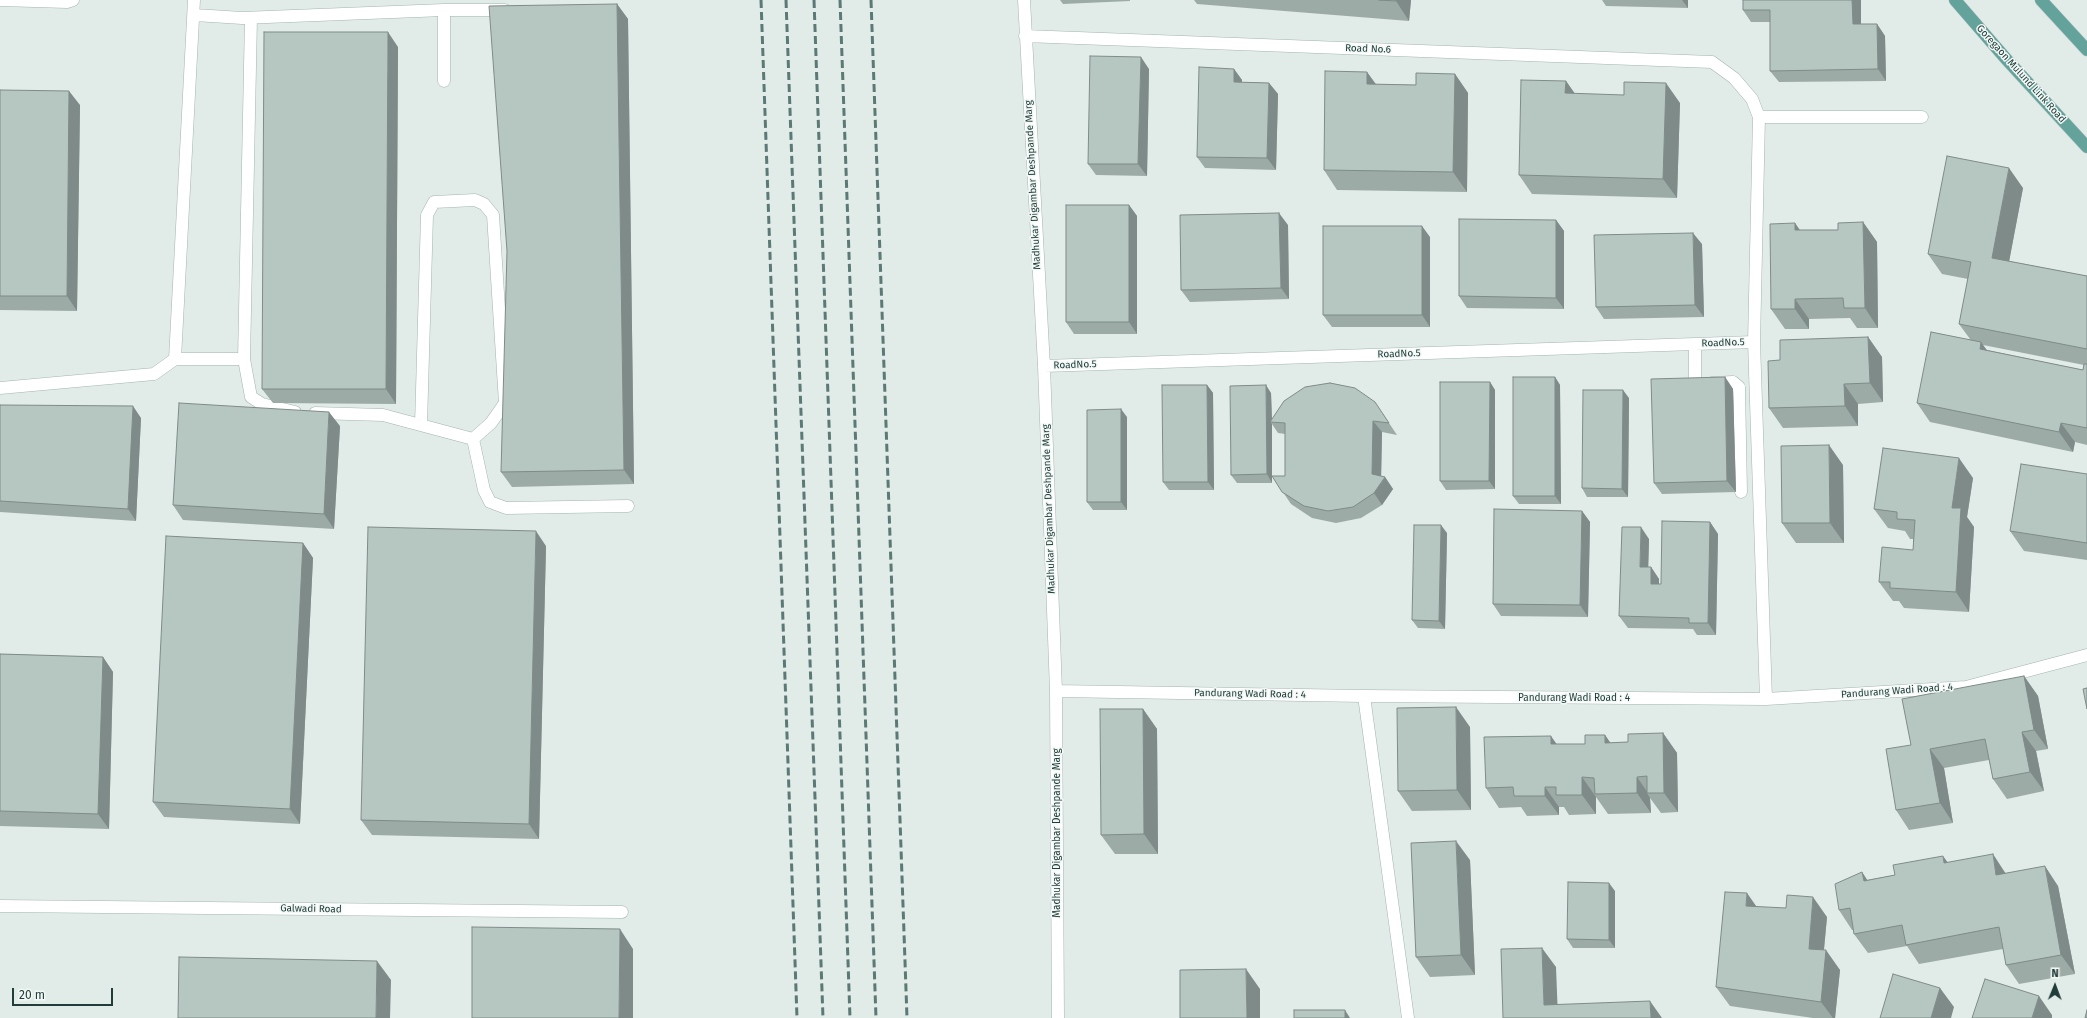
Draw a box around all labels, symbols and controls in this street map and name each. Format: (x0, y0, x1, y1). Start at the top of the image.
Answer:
street label: Goregaon Mulund Link Road (1974, 23, 2068, 125)
street label: Road No.6 (1345, 42, 1391, 56)
street label: Madhukar Digambar Deshpande Marg (1023, 100, 1043, 270)
street label: RoadNo.5 (1701, 336, 1745, 350)
street label: RoadNo.5 (1377, 347, 1421, 361)
street label: RoadNo.5 (1053, 358, 1097, 372)
street label: Madhukar Digambar Deshpande Marg (1040, 424, 1058, 594)
street label: Pandurang Wadi Road : 4 (1841, 681, 1953, 701)
street label: Pandurang Wadi Road : 4 (1194, 687, 1306, 701)
street label: Pandurang Wadi Road : 4 (1518, 692, 1630, 704)
street label: Madhukar Digambar Deshpande Marg (1051, 748, 1063, 918)
street label: Galwadi Road (280, 902, 342, 916)
north arrow (2035, 966, 2075, 1006)
text: N (2051, 967, 2059, 980)
scale bar (14, 980, 115, 1006)
text: 20 m (19, 988, 45, 1002)

